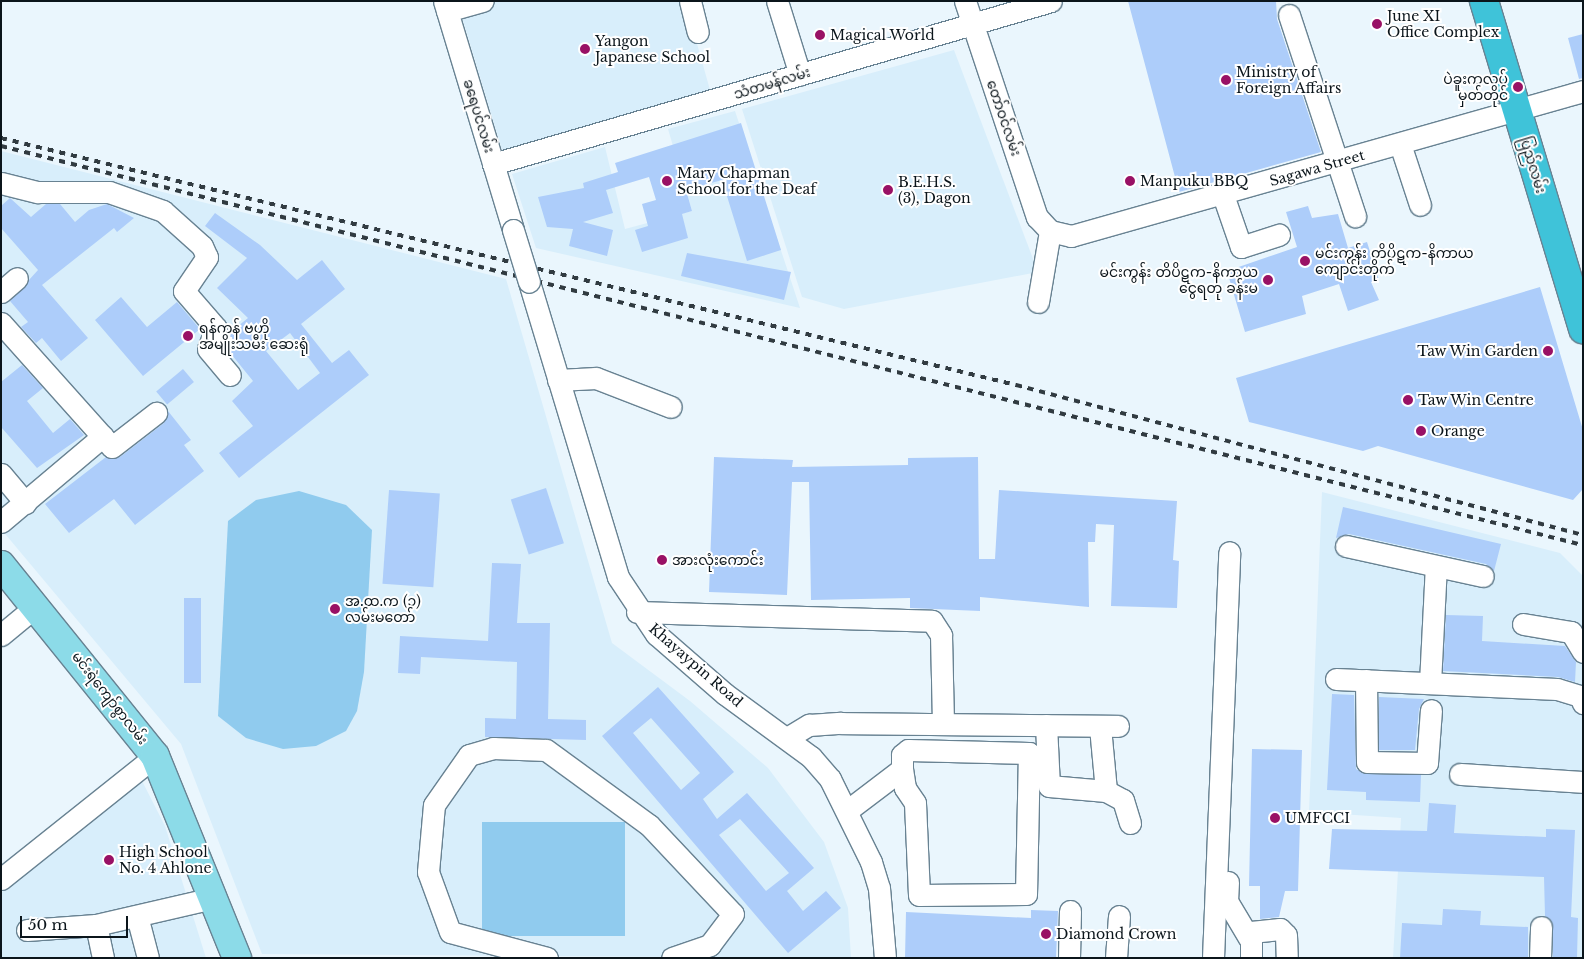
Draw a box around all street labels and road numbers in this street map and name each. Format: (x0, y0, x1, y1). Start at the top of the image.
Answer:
street label: သံတမန်လမ်း (732, 63, 812, 103)
street label: ခရေပင်လမ်း (460, 77, 498, 155)
street label: တော်ဝင်လမ်း (983, 78, 1025, 158)
street label: ပြည်လမ်း (1516, 135, 1550, 195)
street label: Sagawa Street (1267, 146, 1367, 190)
street label: Khayaypin Road (646, 620, 746, 710)
street label: မင်းရဲကျော်စွာလမ်း (69, 648, 151, 748)

